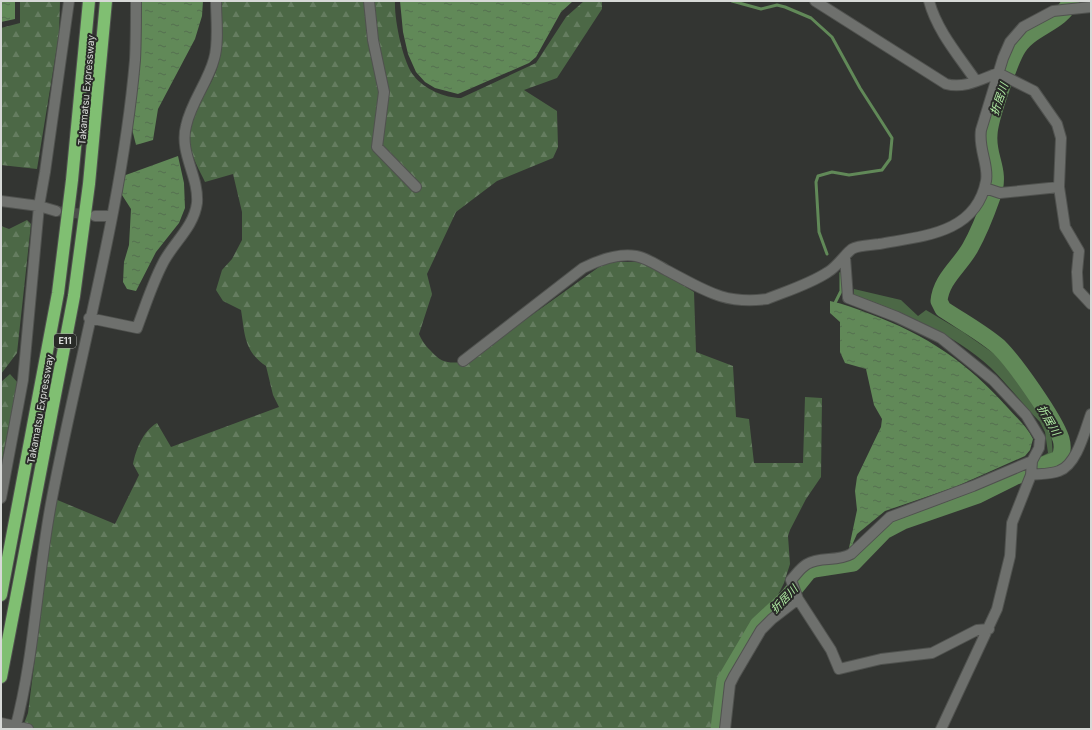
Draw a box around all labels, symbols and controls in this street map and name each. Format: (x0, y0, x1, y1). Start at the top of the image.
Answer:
street label: Takamatsu Expressway (75, 34, 97, 146)
water label: 折居川 (987, 80, 1011, 117)
road number: E11 (54, 334, 76, 348)
street label: Takamatsu Expressway (24, 353, 56, 465)
water label: 折居川 (1035, 402, 1064, 439)
water label: 折居川 (768, 582, 801, 616)

